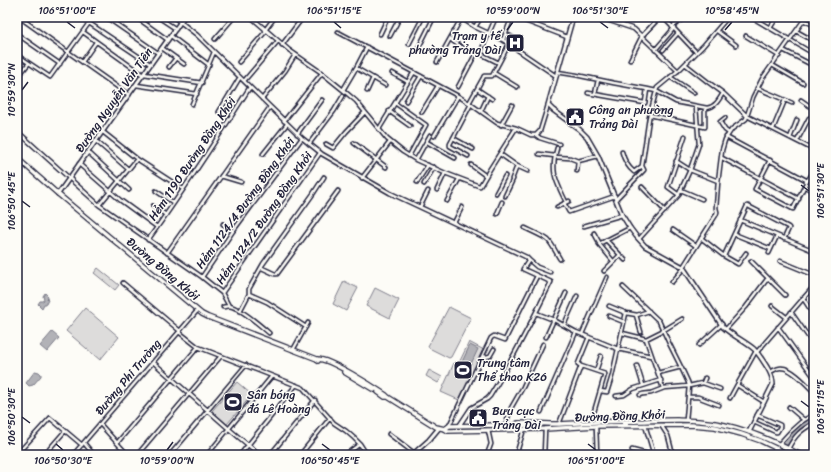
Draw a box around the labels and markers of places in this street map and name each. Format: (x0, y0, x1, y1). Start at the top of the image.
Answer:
place label: Trạm y tế phường Trảng Dài (408, 25, 503, 61)
hospital icon: Trạm y tế phường Trảng Dài (504, 32, 526, 54)
place label: Công an phường Trảng Dài (589, 99, 674, 135)
public building icon: Công an phường Trảng Dài (564, 106, 586, 128)
place label: Trung tâm Thể thao K26 (477, 352, 547, 388)
sports icon: Trung tâm Thể thao K26 (452, 359, 474, 381)
place label: Sân bóng đá Lê Hoàng (247, 384, 310, 420)
sports icon: Sân bóng đá Lê Hoàng (222, 391, 244, 413)
place label: Bưu cục Trảng Dài (492, 400, 541, 436)
public building icon: Bưu cục Trảng Dài (467, 407, 489, 429)

